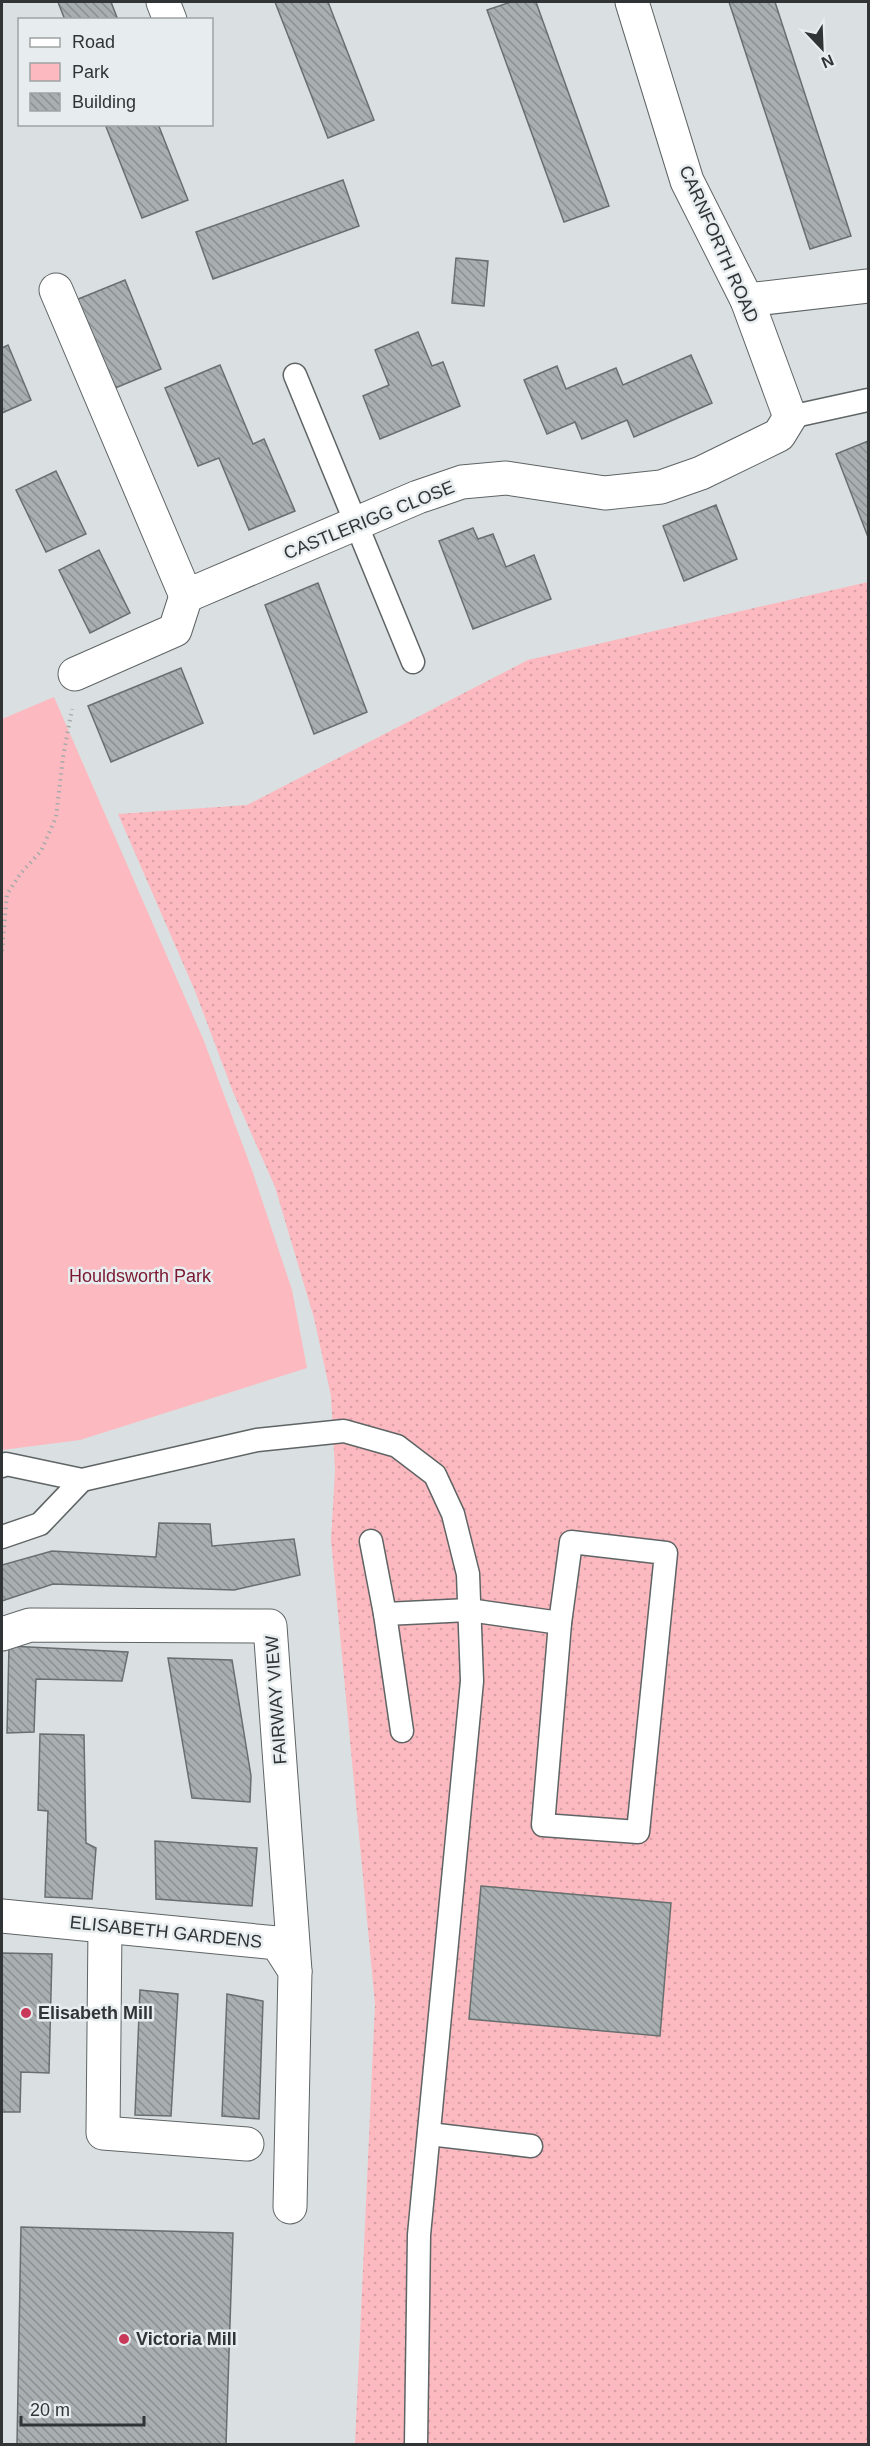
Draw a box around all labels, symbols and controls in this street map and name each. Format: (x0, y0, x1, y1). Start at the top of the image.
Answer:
legend (18, 18, 213, 126)
north arrow (792, 18, 852, 78)
text: Road (72, 32, 115, 52)
text: N (819, 51, 836, 71)
text: Park (72, 62, 110, 82)
text: Building (72, 92, 136, 112)
street label: CARNFORTH ROAD (675, 162, 763, 326)
street label: CASTLERIGG CLOSE (281, 477, 457, 563)
park label: Houldsworth Park (69, 1266, 212, 1286)
street label: FAIRWAY VIEW (262, 1635, 290, 1765)
street label: ELISABETH GARDENS (69, 1912, 263, 1952)
place label: Elisabeth Mill (38, 2003, 153, 2023)
marker: Elisabeth Mill (19, 2006, 33, 2020)
place label: Victoria Mill (136, 2329, 237, 2349)
marker: Victoria Mill (117, 2332, 131, 2346)
scale bar (21, 2389, 144, 2427)
text: 20 m (30, 2400, 70, 2420)

